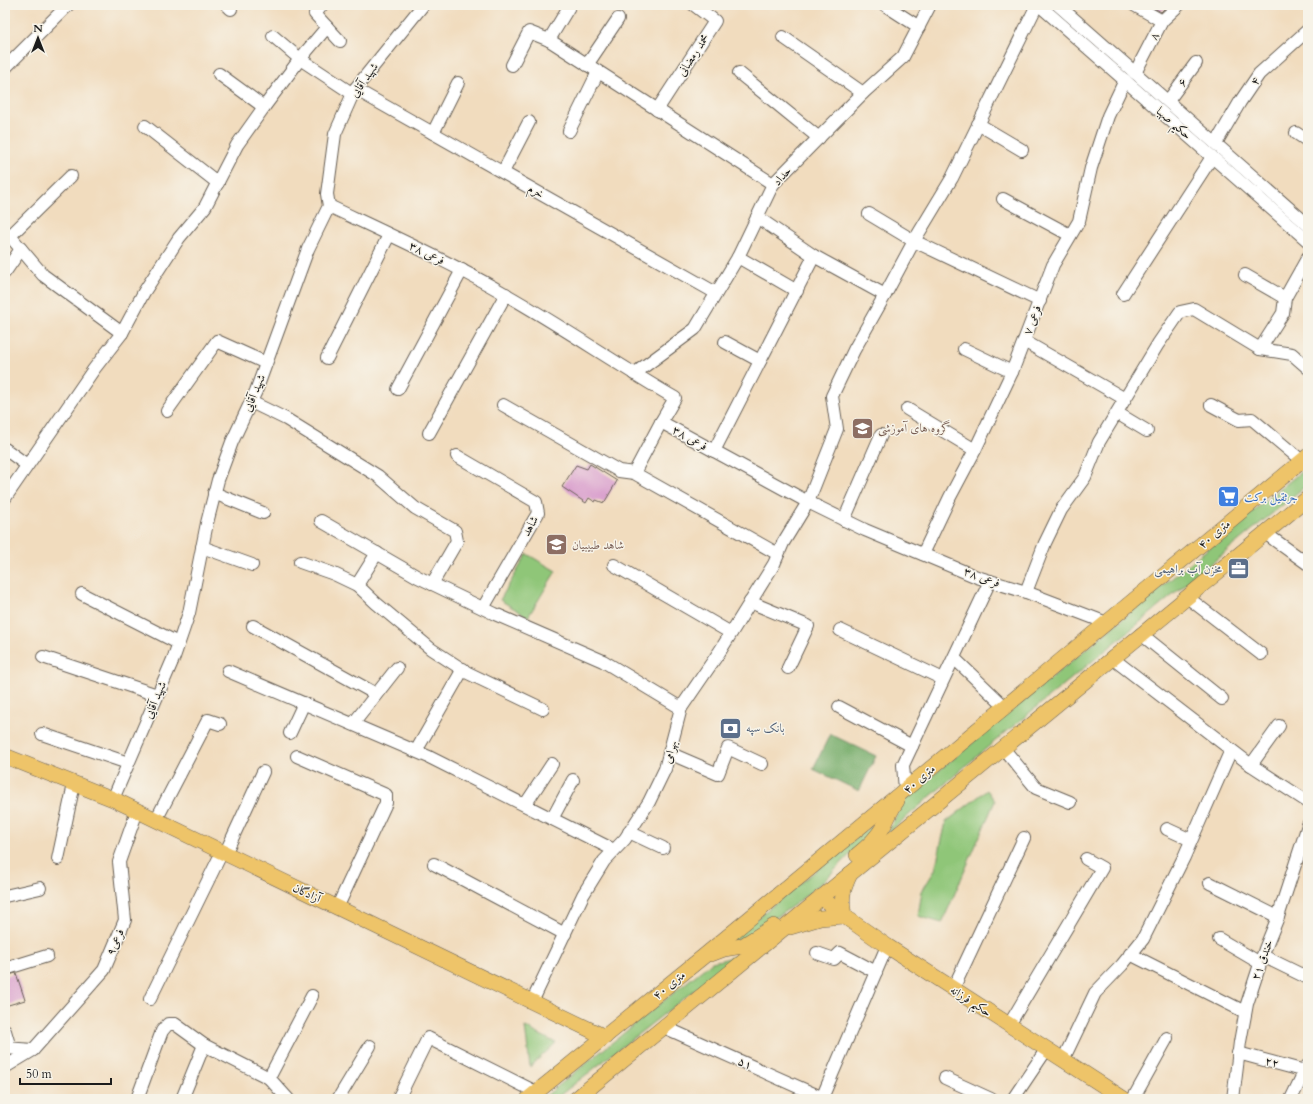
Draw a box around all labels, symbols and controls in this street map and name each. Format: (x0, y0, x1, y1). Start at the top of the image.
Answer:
north arrow (18, 18, 58, 58)
text: N (33, 21, 43, 36)
street label: ۸ (1145, 29, 1163, 43)
street label: محمد رمضانی (673, 31, 713, 79)
street label: شهید آقایی (346, 59, 382, 101)
street label: ۶ (1173, 74, 1191, 90)
street label: ۴ (1246, 74, 1264, 88)
street label: حکیم صهبا (1150, 103, 1195, 146)
street label: حداد (769, 163, 795, 189)
street label: خرم (524, 180, 547, 205)
street label: فرعی ۳۸ (407, 238, 447, 268)
street label: فرعی ۷ (1019, 303, 1045, 337)
street label: شهید آقایی (239, 372, 269, 414)
school or university icon: گروه های آموزشی (849, 415, 875, 441)
place label: گروه های آموزشی (878, 420, 950, 437)
street label: فرعی ۳۸ (670, 422, 710, 454)
supermarket icon: جرثقیل برکت (1215, 484, 1241, 510)
place label: جرثقیل برکت (1244, 489, 1298, 506)
street label: شاهد (518, 513, 542, 539)
street label: ۴۰ متری (1194, 516, 1234, 552)
school or university icon: شاهد طبیبیان (543, 532, 569, 558)
place label: شاهد طبیبیان (572, 537, 624, 553)
office icon: مخزن آب براهیمی (1225, 556, 1251, 582)
place label: مخزن آب براهیمی (1154, 561, 1223, 578)
street label: فرعی ۳۸ (962, 563, 1002, 591)
street label: شهید آقایی (140, 679, 170, 721)
bank icon: بانک سپه (718, 715, 744, 741)
place label: بانک سپه (746, 720, 784, 736)
street label: بهرامی (659, 739, 681, 765)
street label: ۴۰ متری (899, 761, 939, 797)
street label: آزادگان (290, 879, 325, 907)
street label: فرعی۹ (102, 926, 128, 958)
street label: ۲۱ خندق (1247, 937, 1277, 982)
street label: ۴۰ متری (649, 967, 689, 1003)
street label: حکیم فرزانه (945, 982, 995, 1024)
street label: ۲۲ (1263, 1052, 1281, 1072)
street label: ۵۱ (735, 1053, 755, 1073)
scale bar (20, 1060, 111, 1086)
text: 50 m (26, 1066, 53, 1082)

